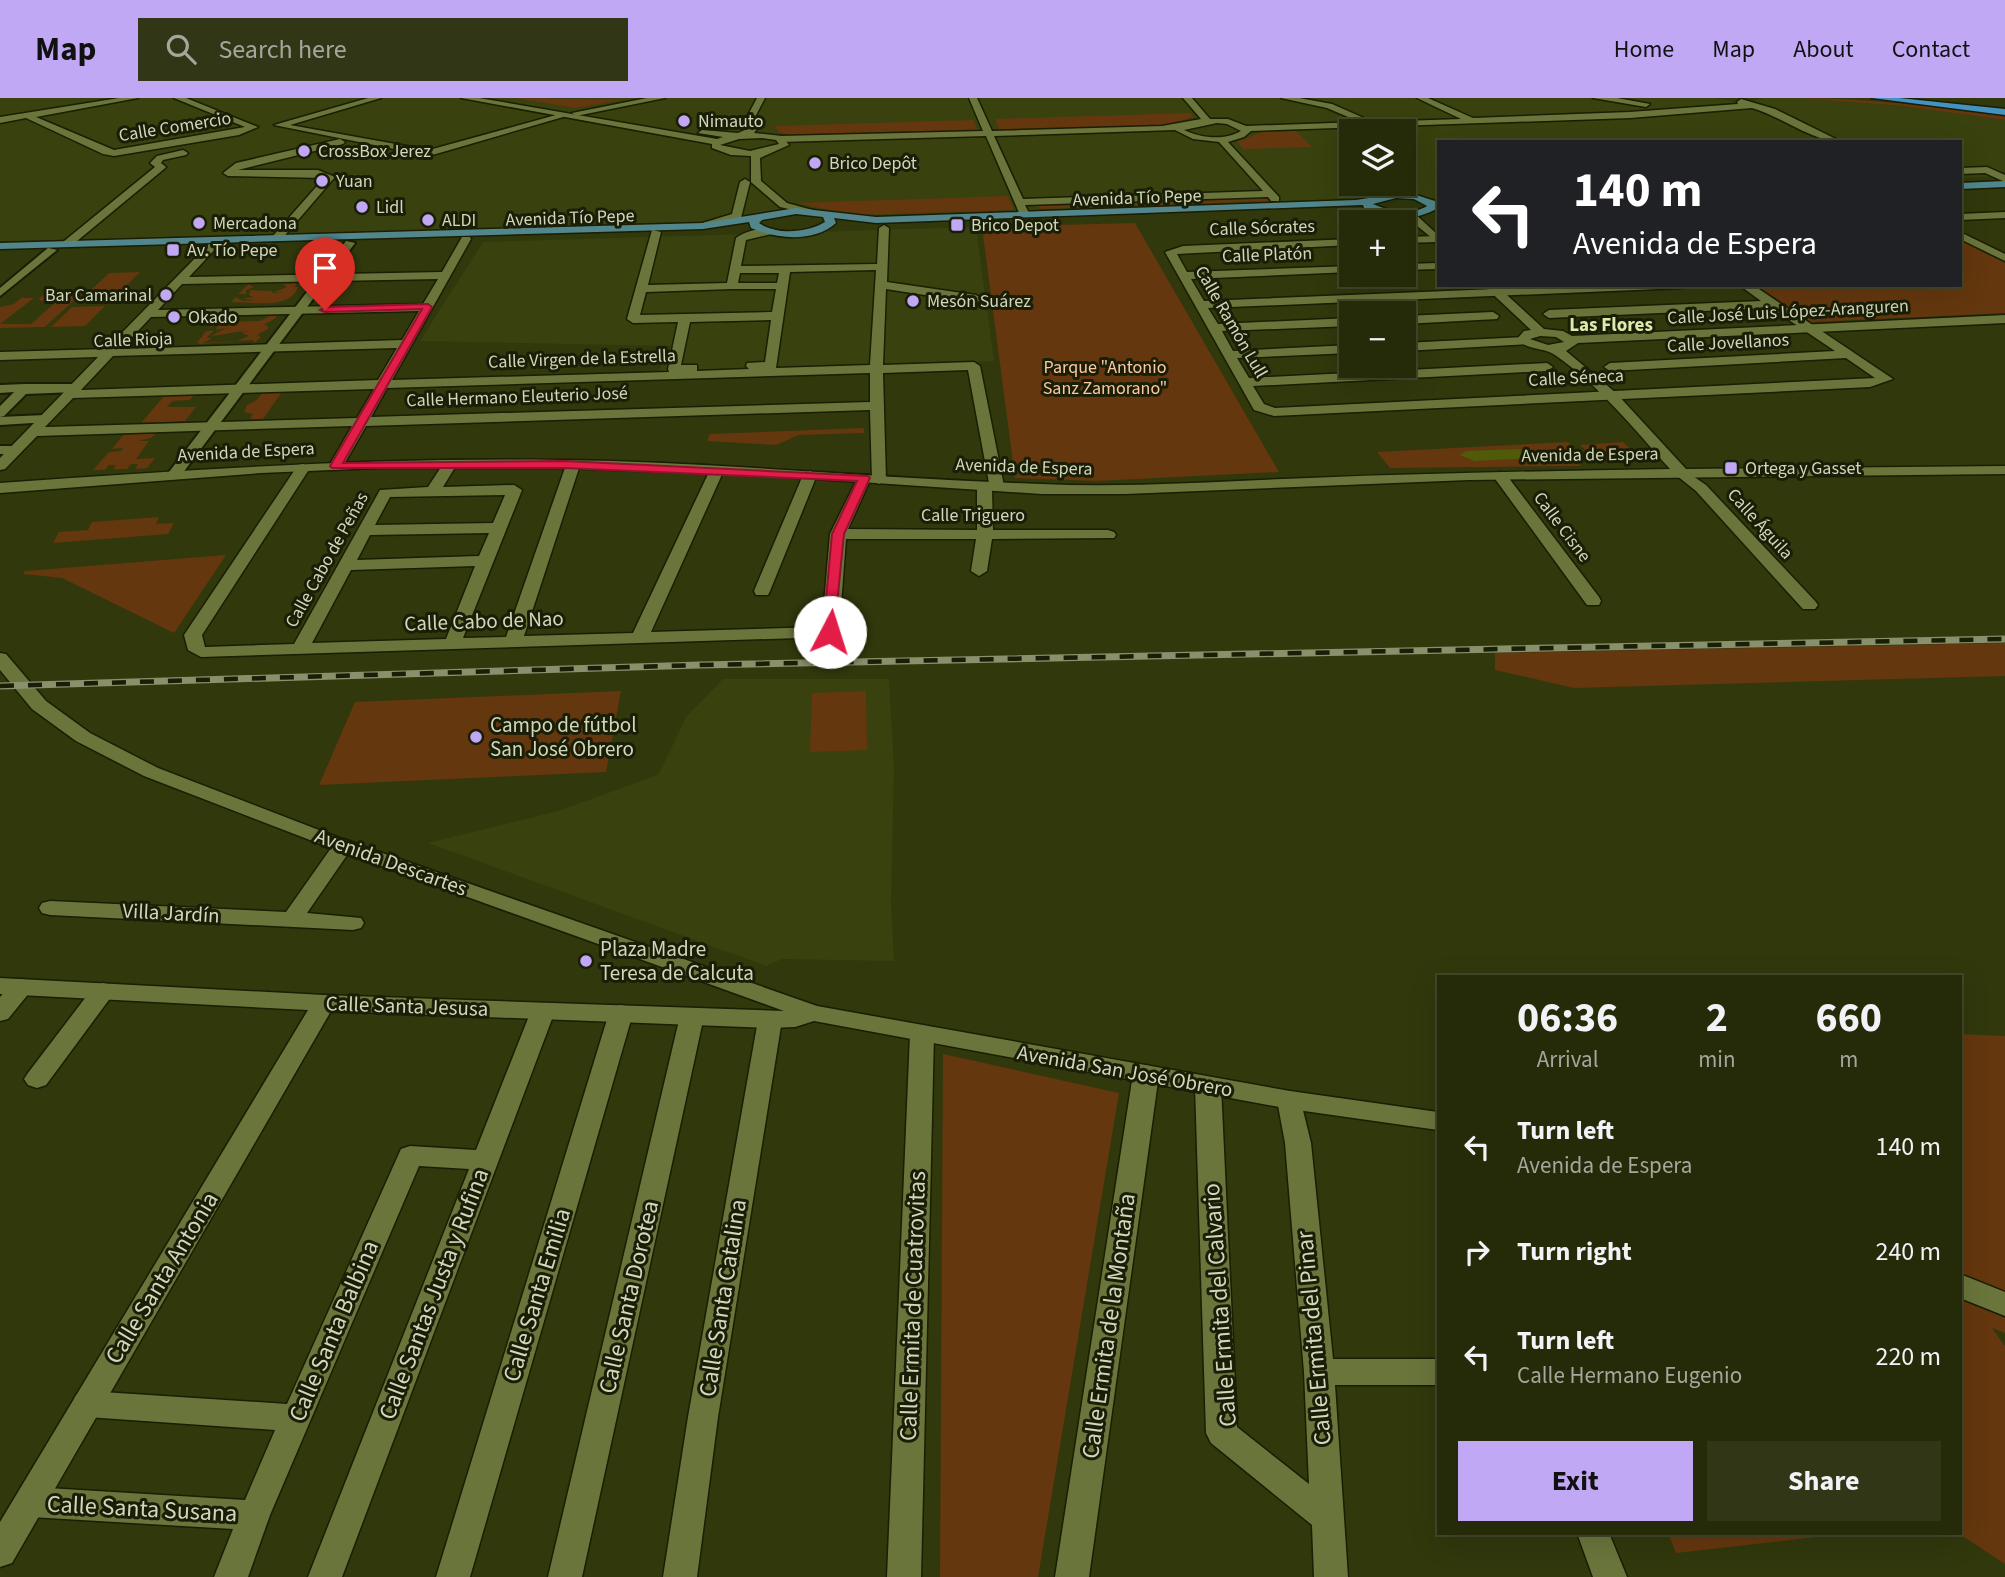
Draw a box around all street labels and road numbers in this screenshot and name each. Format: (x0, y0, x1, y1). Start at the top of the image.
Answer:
street label: Calle Comercio (117, 106, 233, 148)
street label: Avenida Tío Pepe (1072, 183, 1202, 213)
street label: Avenida Tío Pepe (505, 203, 635, 233)
street label: Calle Sócrates (1209, 214, 1315, 242)
street label: Calle Platón (1222, 241, 1312, 269)
street label: Calle Ramón Lull (1189, 261, 1273, 383)
street label: Calle José Luis López-Aranguren (1667, 293, 1909, 331)
street label: Calle Rioja (93, 326, 173, 354)
street label: Calle Jovellanos (1666, 327, 1790, 359)
street label: Calle Virgen de la Estrella (488, 343, 676, 375)
street label: Calle Séneca (1528, 363, 1624, 393)
street label: Calle Hermano Eleuterio José (406, 381, 628, 413)
street label: Avenida de Espera (177, 436, 315, 468)
street label: Avenida de Espera (1521, 441, 1659, 469)
street label: Avenida de Espera (955, 452, 1093, 482)
street label: Calle Águila (1721, 483, 1799, 565)
street label: Calle Cisne (1527, 487, 1597, 567)
street label: Calle Cabo de Peñas (279, 488, 375, 632)
street label: Calle Triguero (921, 503, 1025, 528)
street label: Calle Cabo de Nao (404, 603, 564, 639)
street label: Avenida Descartes (311, 821, 471, 904)
street label: Villa Jardín (122, 895, 220, 931)
street label: Calle Santa Jesusa (325, 988, 489, 1024)
street label: Avenida San José Obrero (1015, 1037, 1235, 1105)
street label: Calle Santas Justa y Rufina (370, 1163, 498, 1425)
street label: Calle Ermita de Cuatrovitas (891, 1170, 935, 1442)
street label: Calle Ermita del Calvario (1194, 1182, 1246, 1428)
street label: Calle Santa Antonia (97, 1185, 227, 1371)
street label: Calle Ermita de la Montaña (1073, 1191, 1145, 1461)
street label: Calle Santa Dorotea (590, 1197, 668, 1397)
street label: Calle Santa Catalina (690, 1197, 756, 1399)
street label: Calle Santa Emilia (494, 1204, 580, 1386)
street label: Calle Ermita del Pinar (1287, 1229, 1341, 1447)
street label: Calle Santa Balbina (280, 1235, 388, 1427)
street label: Calle Santa Susana (46, 1487, 238, 1531)

